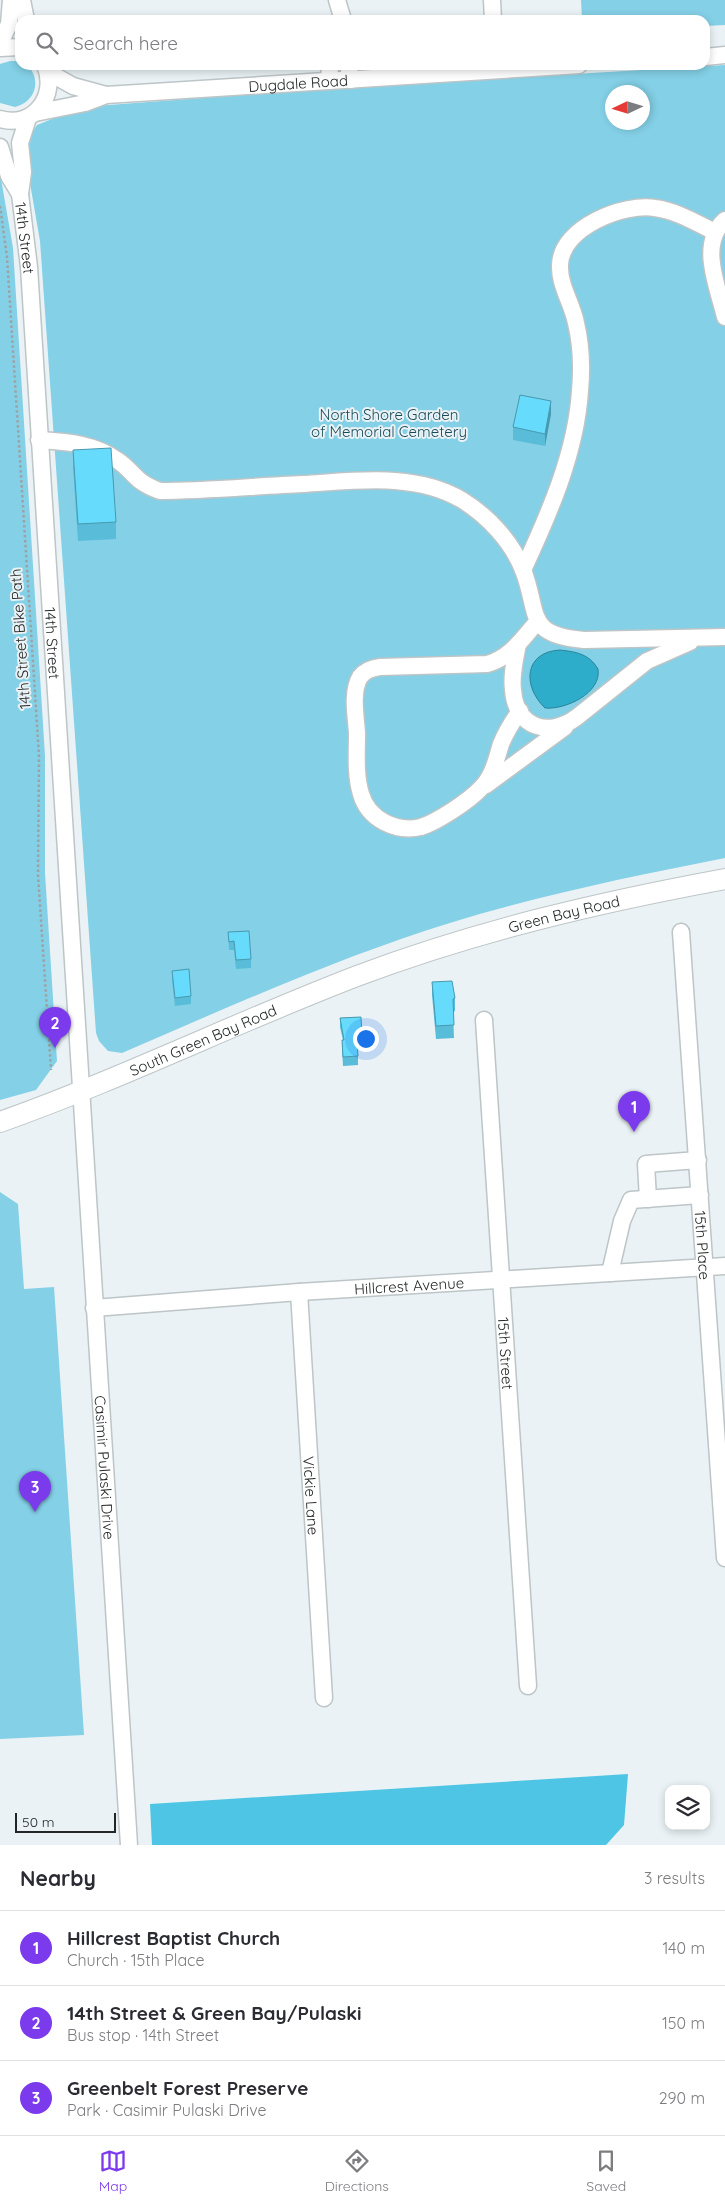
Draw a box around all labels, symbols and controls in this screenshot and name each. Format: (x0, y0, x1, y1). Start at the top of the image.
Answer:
search box (15, 15, 710, 70)
icon: search (33, 29, 61, 57)
text: Search here (73, 31, 178, 55)
street label: Dugdale Road (248, 70, 348, 95)
north arrow (605, 85, 650, 130)
street label: 14th Street (12, 201, 39, 274)
park label: North Shore Garden of Memorial Cemetery (311, 405, 467, 441)
street label: 14th Street Bike Path (6, 568, 34, 710)
street label: 14th Street (41, 607, 65, 680)
street label: Green Bay Road (506, 891, 622, 936)
street label: South Green Bay Road (127, 1000, 279, 1080)
pin: 2 (39, 1007, 71, 1048)
your location (353, 1026, 379, 1052)
pin: 1 (618, 1091, 650, 1132)
street label: 15th Place (691, 1210, 715, 1280)
street label: Hillcrest Avenue (354, 1272, 465, 1298)
street label: 15th Street (494, 1316, 518, 1390)
street label: Casimir Pulaski Drive (91, 1395, 119, 1540)
street label: Vickie Lane (300, 1456, 323, 1536)
pin: 3 (19, 1471, 51, 1512)
map controls (665, 1785, 710, 1830)
button: layers (665, 1785, 710, 1830)
scale bar (15, 1810, 116, 1833)
text: 50 m (22, 1813, 55, 1831)
text: Nearby (20, 1865, 96, 1891)
text: 3 results (644, 1868, 705, 1888)
text: Hillcrest Baptist Church (67, 1926, 280, 1950)
text: 1 (33, 1938, 39, 1958)
text: 140 m (662, 1938, 705, 1958)
text: Church · 15th Place (67, 1950, 204, 1970)
text: 14th Street & Green Bay/Pulaski (67, 2001, 362, 2025)
text: 2 (31, 2013, 41, 2033)
text: 150 m (662, 2013, 705, 2033)
text: Bus stop · 14th Street (67, 2025, 219, 2045)
text: Greenbelt Forest Preserve (67, 2076, 309, 2100)
text: 3 (32, 2088, 40, 2108)
text: 290 m (659, 2088, 705, 2108)
text: Park · Casimir Pulaski Drive (67, 2100, 267, 2120)
tab: Map (99, 2147, 127, 2195)
tab: Directions (325, 2147, 389, 2195)
tab: Saved (586, 2147, 626, 2195)

